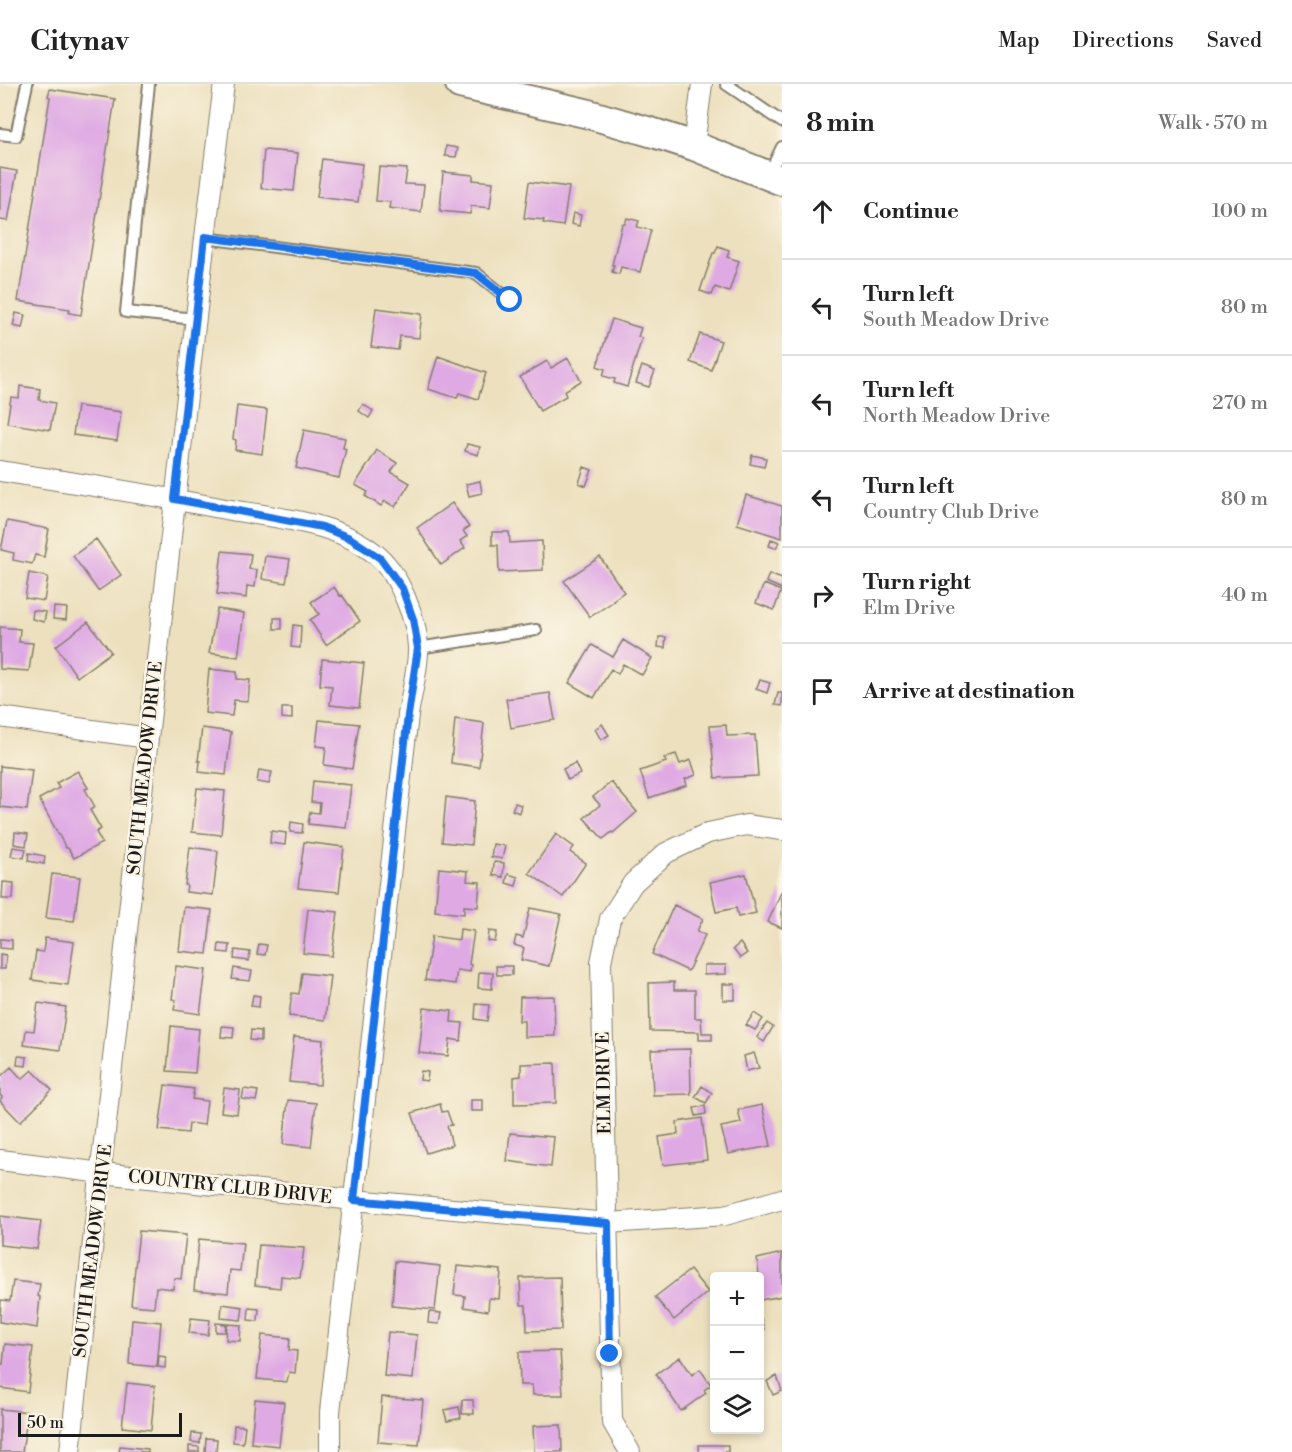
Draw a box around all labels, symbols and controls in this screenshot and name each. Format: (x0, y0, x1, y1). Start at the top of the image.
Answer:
text: Citynav (30, 24, 129, 59)
text: Map (998, 28, 1040, 54)
text: Directions (1073, 28, 1174, 54)
text: Saved (1207, 28, 1262, 54)
text: 8 min (806, 107, 875, 139)
text: Walk · 570 m (1158, 111, 1268, 136)
icon: ahead (806, 195, 839, 228)
text: Continue (863, 198, 959, 225)
text: 100 m (1212, 199, 1268, 224)
text: Turn left (863, 281, 954, 308)
route start (496, 286, 522, 312)
icon: left (806, 291, 839, 324)
text: 80 m (1221, 295, 1268, 320)
text: South Meadow Drive (863, 308, 1049, 333)
text: Turn left (863, 377, 954, 404)
icon: left (806, 387, 839, 420)
text: 270 m (1212, 391, 1268, 416)
text: North Meadow Drive (863, 404, 1050, 429)
text: Turn left (863, 473, 954, 500)
icon: left (806, 483, 839, 516)
text: 80 m (1221, 487, 1268, 512)
text: Country Club Drive (863, 500, 1039, 525)
text: Turn right (863, 569, 971, 596)
icon: right (806, 579, 839, 612)
text: 40 m (1221, 583, 1268, 608)
text: Elm Drive (863, 596, 955, 621)
street label: SOUTH MEADOW DRIVE (122, 660, 168, 876)
icon: arrive (806, 675, 839, 708)
text: Arrive at destination (863, 678, 1075, 705)
street label: ELM DRIVE (592, 1032, 616, 1134)
street label: SOUTH MEADOW DRIVE (68, 1143, 118, 1359)
street label: COUNTRY CLUB DRIVE (127, 1165, 333, 1209)
map controls (710, 1272, 764, 1434)
button: + (710, 1272, 764, 1326)
button: − (710, 1326, 764, 1380)
route end (596, 1340, 622, 1366)
button: layers (710, 1380, 764, 1434)
scale bar (18, 1410, 182, 1438)
text: 50 m (27, 1413, 64, 1433)

